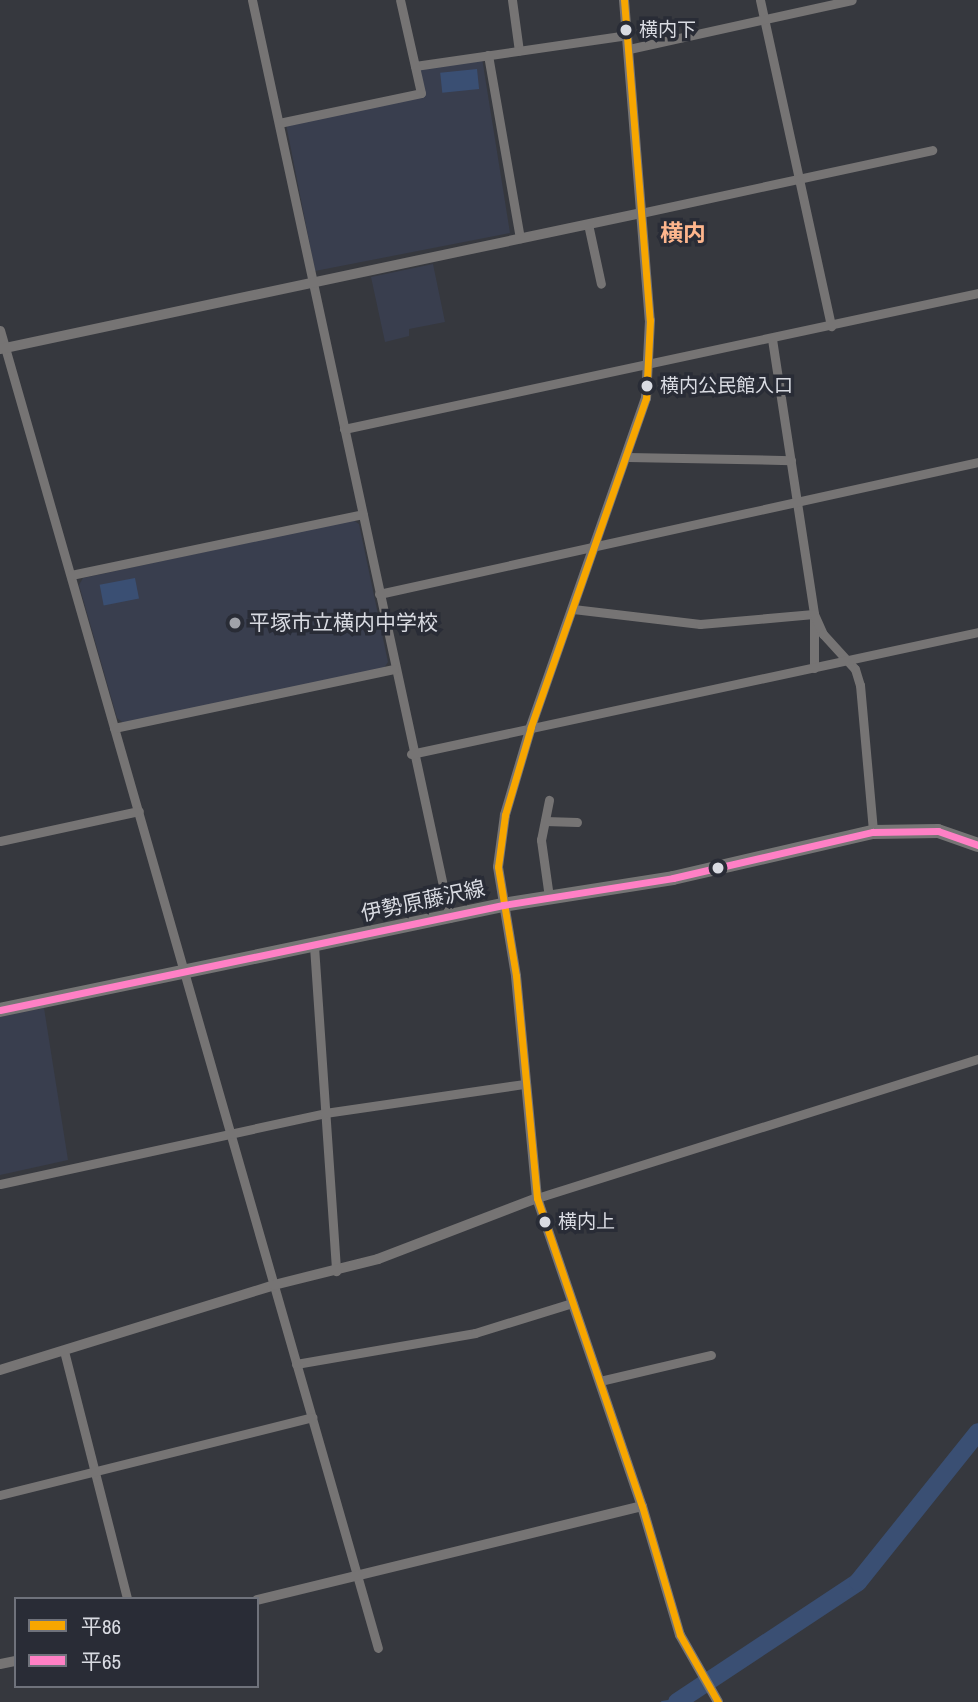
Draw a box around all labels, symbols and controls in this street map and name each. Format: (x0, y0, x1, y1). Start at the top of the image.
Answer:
place label: 横内下 (639, 19, 696, 41)
marker: 横内下 (619, 23, 633, 37)
district label: 横内 (660, 219, 706, 247)
place label: 横内公民館入口 (660, 375, 793, 397)
marker: 横内公民館入口 (640, 379, 654, 393)
place label: 平塚市立横内中学校 (249, 610, 438, 636)
marker: 平塚市立横内中学校 (227, 615, 243, 631)
unlabelled marker (711, 861, 725, 875)
street label: 伊勢原藤沢線 (359, 876, 487, 926)
place label: 横内上 (558, 1211, 615, 1233)
marker: 横内上 (538, 1215, 552, 1229)
legend (14, 1597, 259, 1688)
text: 平86 (81, 1612, 121, 1641)
text: 平65 (81, 1647, 121, 1676)

